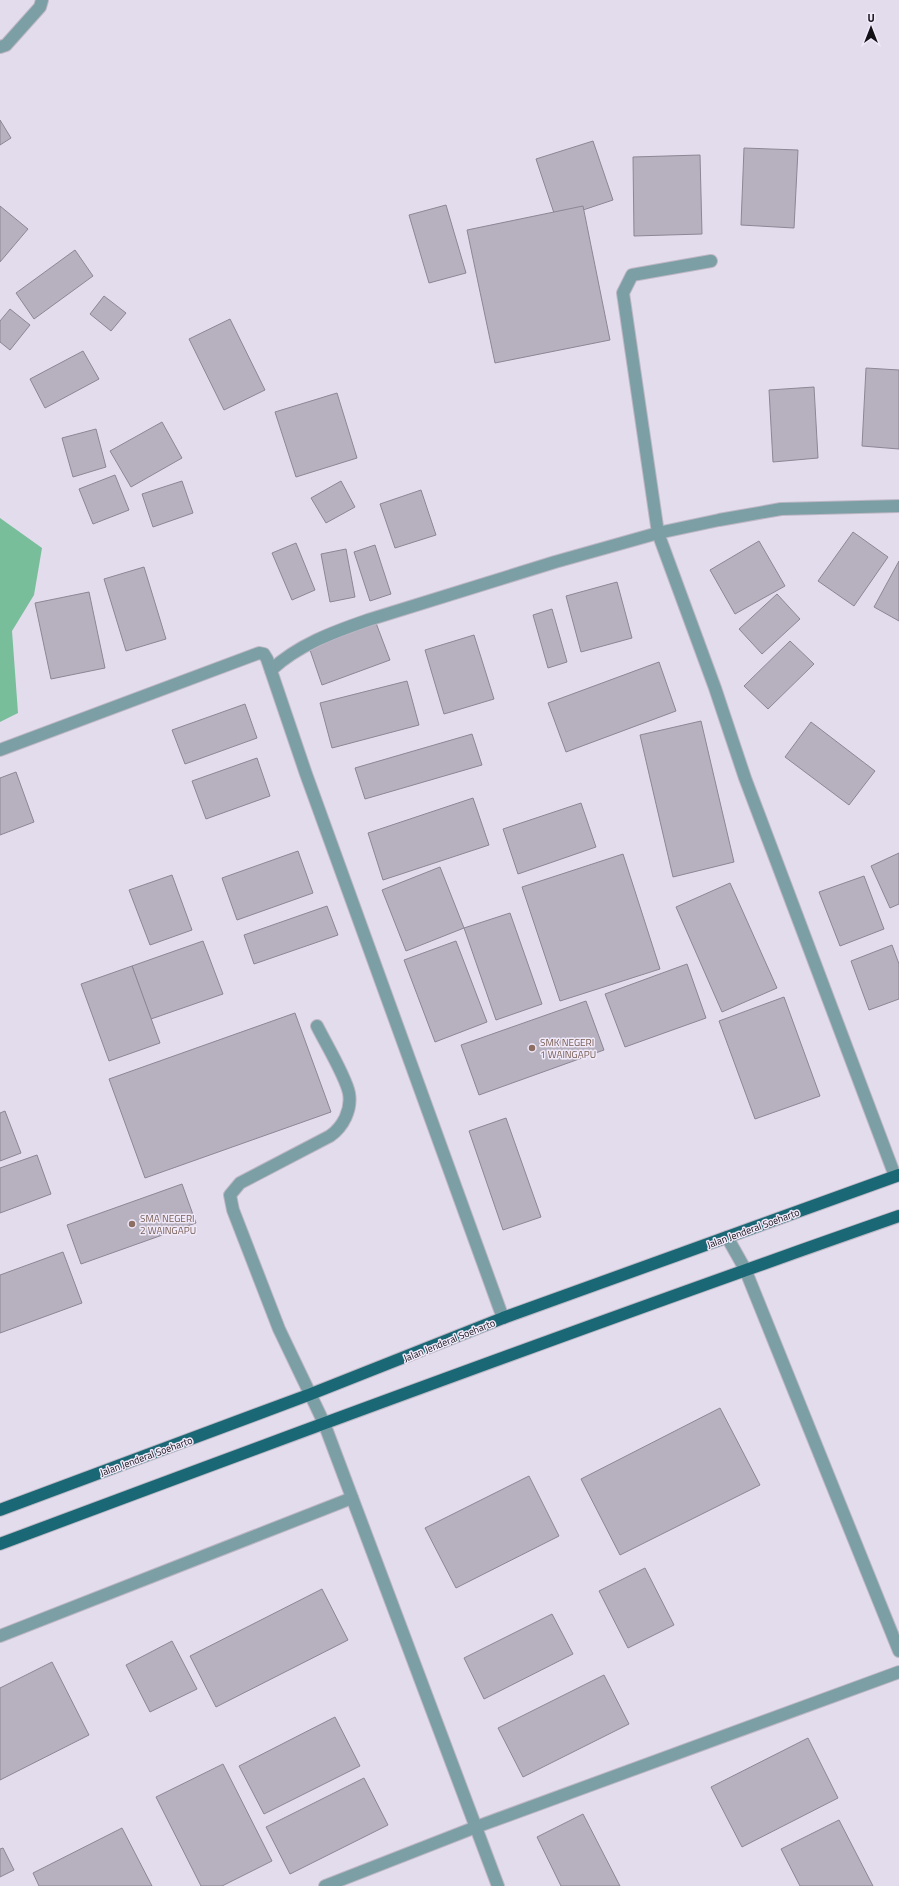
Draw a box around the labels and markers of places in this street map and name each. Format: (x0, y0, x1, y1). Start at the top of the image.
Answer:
place label: SMK NEGERI 1 WAINGAPU (540, 1035, 596, 1062)
marker: SMK NEGERI 1 WAINGAPU (527, 1043, 537, 1053)
place label: SMA NEGERI 2 WAINGAPU (140, 1211, 196, 1238)
marker: SMA NEGERI 2 WAINGAPU (127, 1219, 137, 1229)

